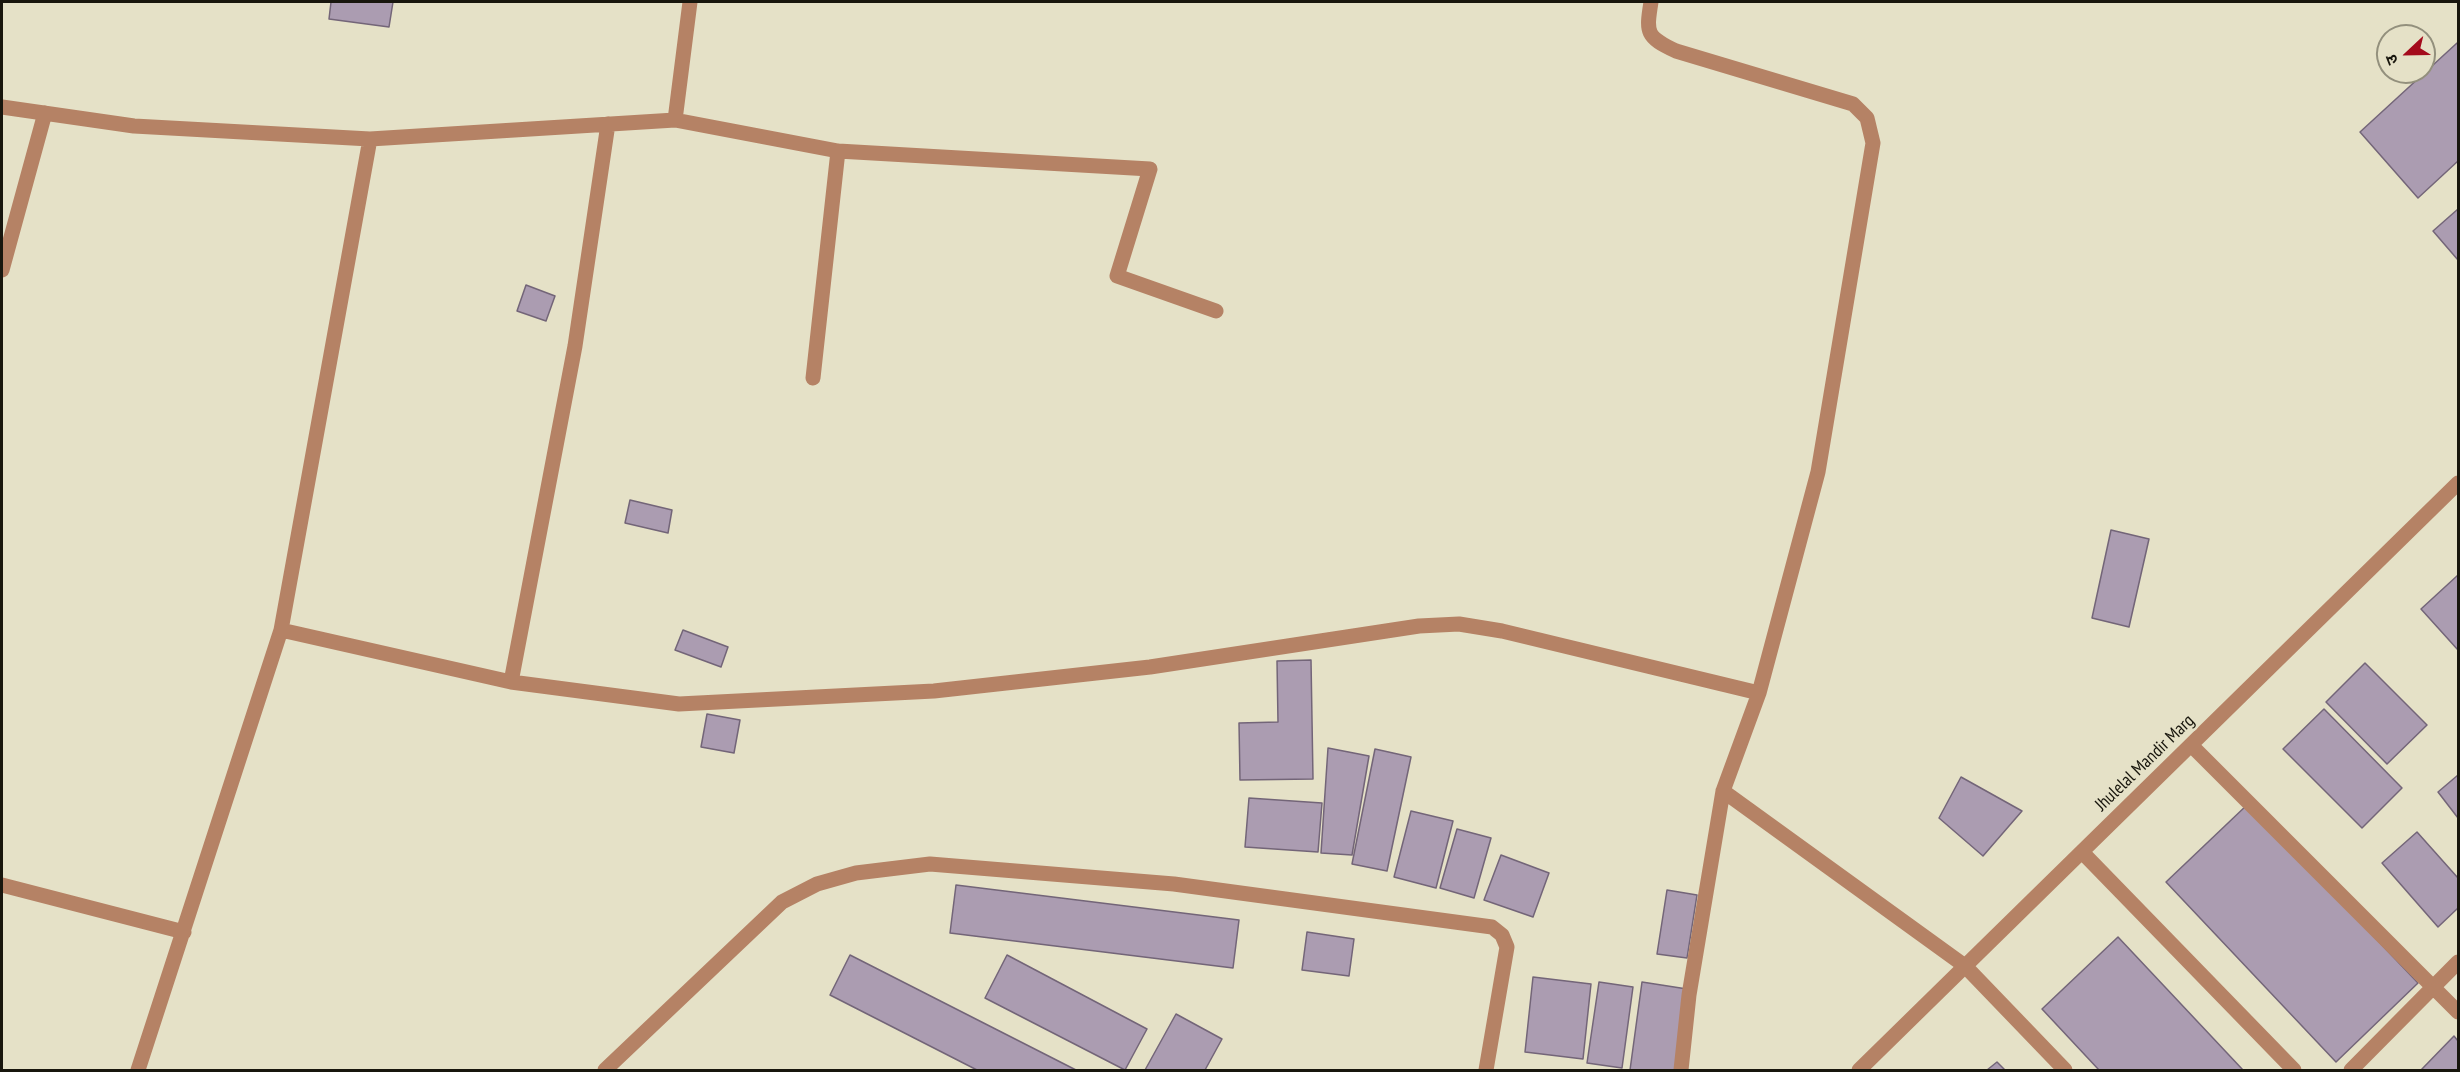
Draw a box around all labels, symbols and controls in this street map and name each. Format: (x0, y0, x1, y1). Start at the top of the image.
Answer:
north arrow (2376, 24, 2436, 84)
text: उ (2380, 52, 2402, 68)
street label: Jhulelal Mandir Marg (2091, 710, 2199, 816)

